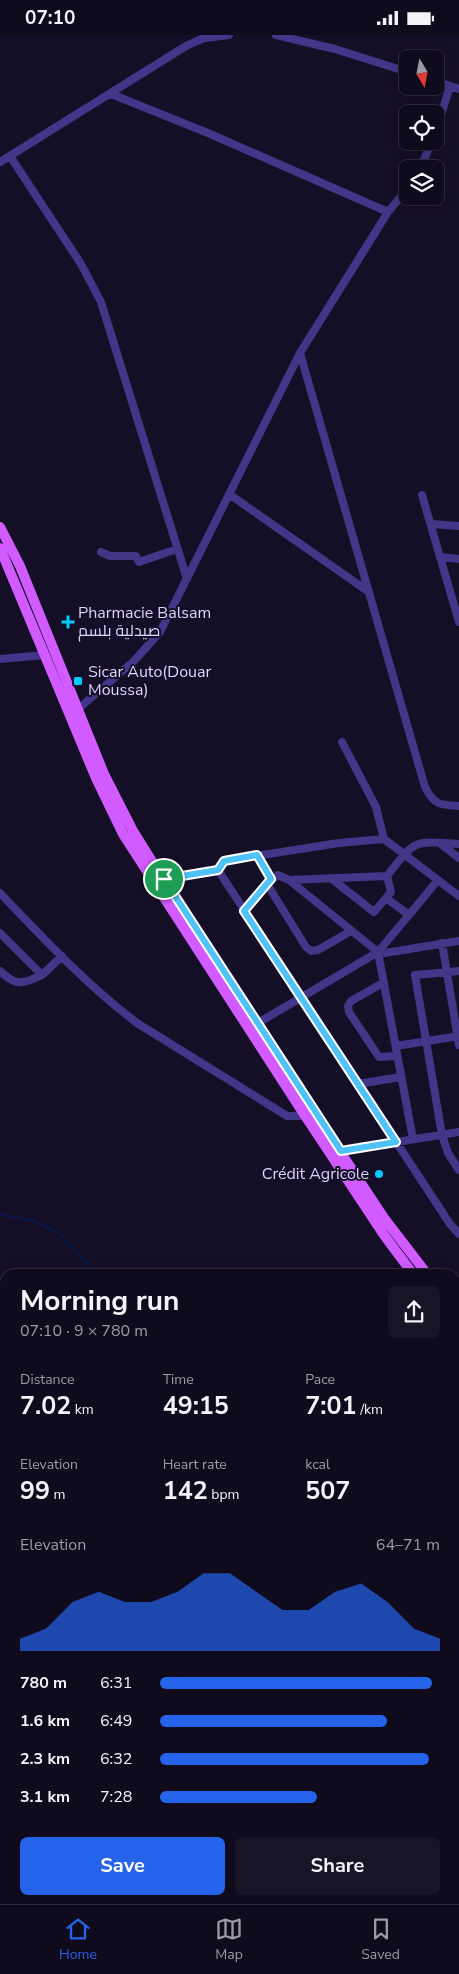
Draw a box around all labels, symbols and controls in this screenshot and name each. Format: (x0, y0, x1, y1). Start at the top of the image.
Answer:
text: 07:10 (25, 5, 75, 31)
north arrow (399, 50, 444, 95)
map controls (399, 50, 444, 205)
button: locate (399, 105, 444, 150)
button: layers (399, 160, 444, 205)
place label: Pharmacie Balsam صيدلية بلسم (78, 602, 211, 642)
marker: Pharmacie Balsam صيدلية بلسم (62, 616, 74, 628)
place label: Sicar Auto(Douar Moussa) (88, 661, 212, 701)
marker: Sicar Auto(Douar Moussa) (72, 675, 84, 687)
pin (143, 858, 185, 900)
icon: arrive (150, 865, 178, 893)
place label: Crédit Agricole (262, 1163, 369, 1185)
marker: Crédit Agricole (373, 1168, 385, 1180)
text: Morning run (20, 1282, 179, 1320)
button: share (388, 1286, 440, 1338)
text: 07:10 · 9 × 780 m (20, 1320, 148, 1342)
text: Distance (20, 1370, 74, 1389)
text: Time (163, 1370, 194, 1389)
text: Pace (305, 1370, 335, 1389)
text: 7.02 (20, 1389, 71, 1423)
text: 49:15 (163, 1389, 229, 1423)
text: 7:01 (305, 1389, 357, 1423)
text: km (71, 1400, 94, 1419)
text: /km (357, 1400, 383, 1419)
text: Elevation (20, 1455, 78, 1474)
text: Heart rate (163, 1455, 227, 1474)
text: kcal (305, 1455, 330, 1474)
text: 99 (20, 1474, 50, 1508)
text: 142 (163, 1474, 208, 1508)
text: 507 (305, 1474, 350, 1508)
text: m (50, 1485, 66, 1504)
text: bpm (208, 1485, 240, 1504)
text: Elevation (20, 1534, 86, 1556)
text: 64–71 m (376, 1534, 440, 1556)
text: 780 m (20, 1672, 67, 1694)
text: 6:31 (100, 1672, 132, 1694)
text: 1.6 km (20, 1710, 70, 1732)
text: 6:49 (100, 1710, 132, 1732)
text: 2.3 km (20, 1748, 70, 1770)
text: 6:32 (100, 1748, 132, 1770)
text: 3.1 km (20, 1786, 70, 1808)
text: 7:28 (100, 1786, 132, 1808)
button: Save (20, 1837, 225, 1895)
button: Share (235, 1837, 440, 1895)
tab: Home (59, 1915, 97, 1964)
tab: Map (215, 1915, 243, 1964)
tab: Saved (361, 1915, 400, 1964)

